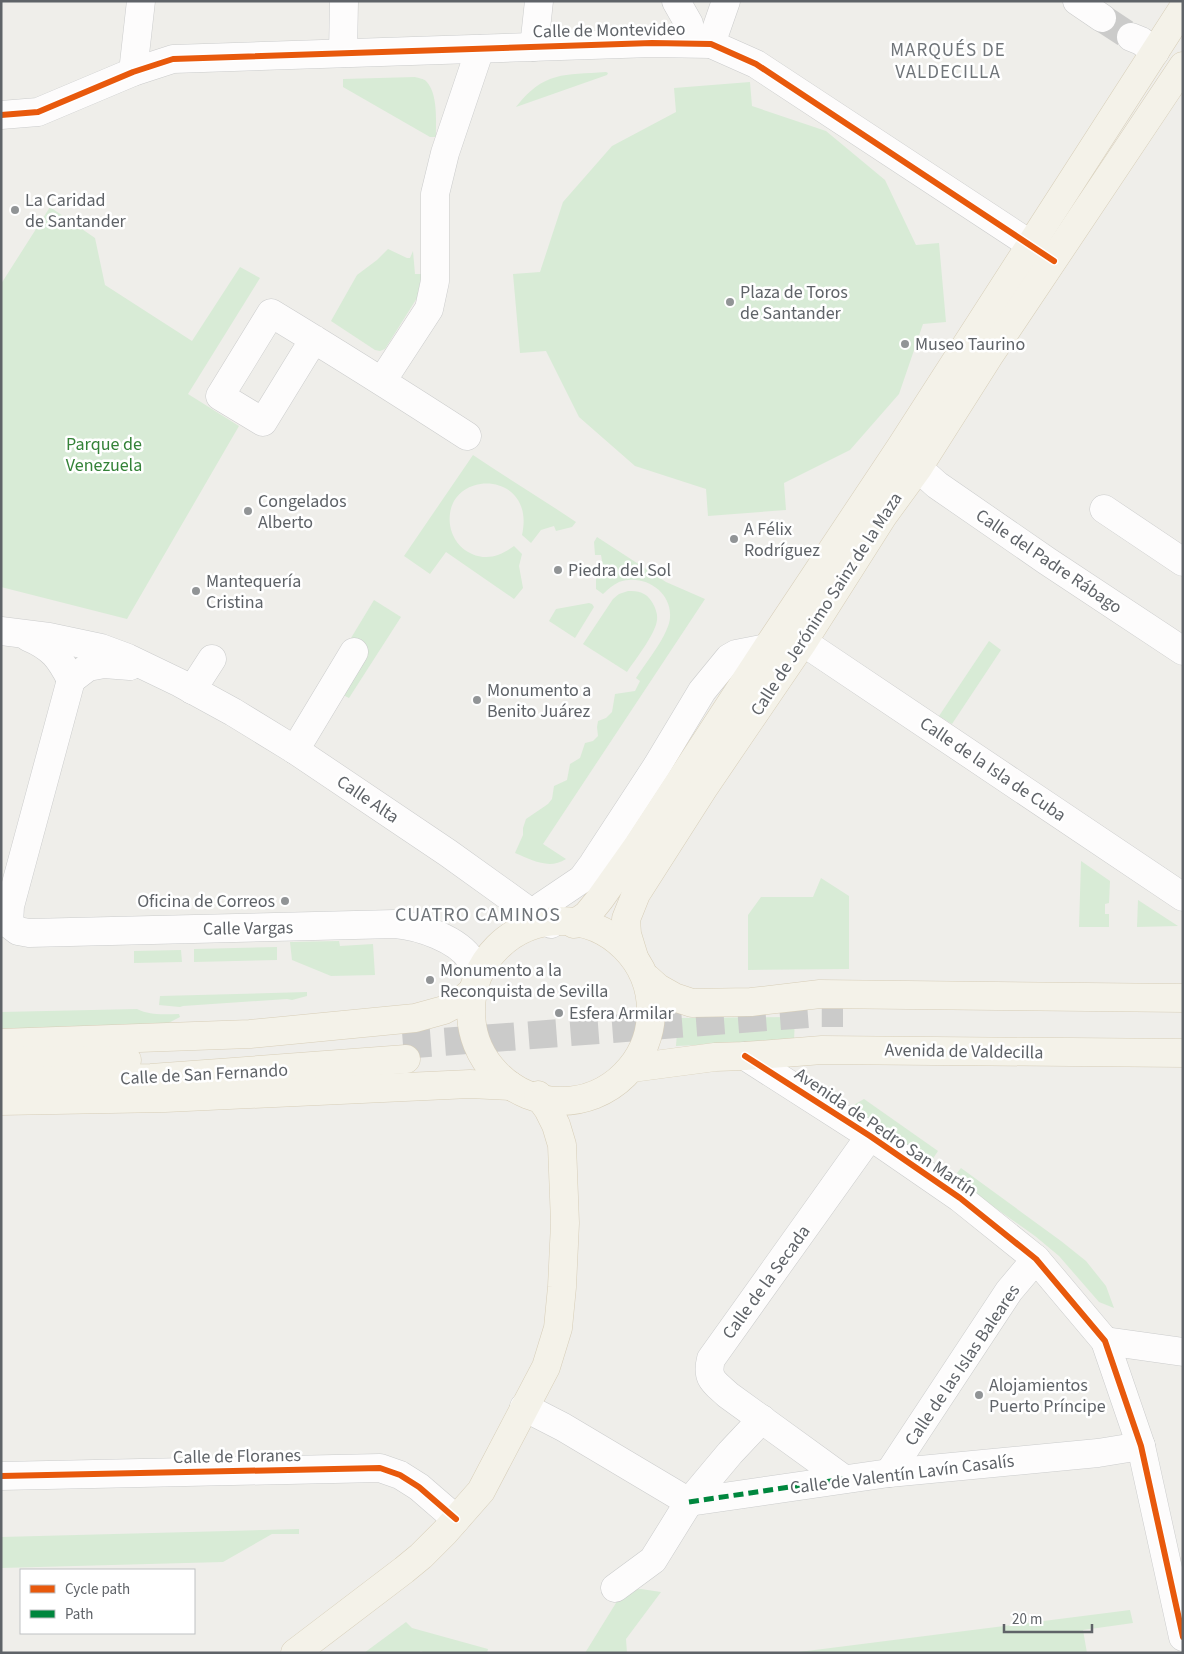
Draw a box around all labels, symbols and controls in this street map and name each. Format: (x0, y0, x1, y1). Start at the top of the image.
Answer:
street label: Calle de Montevideo (532, 17, 686, 44)
district label: MARQUÉS DE VALDECILLA (890, 37, 1006, 86)
place label: La Caridad de Santander (25, 188, 127, 234)
marker: La Caridad de Santander (9, 204, 21, 216)
place label: Plaza de Toros de Santander (740, 280, 848, 326)
marker: Plaza de Toros de Santander (724, 296, 736, 308)
place label: Museo Taurino (915, 332, 1025, 357)
marker: Museo Taurino (899, 338, 911, 350)
park label: Parque de Venezuela (66, 432, 142, 478)
street label: Calle de Jerónimo Sainz de la Maza (745, 488, 908, 721)
place label: Congelados Alberto (258, 489, 347, 535)
street label: Calle del Padre Rábago (970, 503, 1127, 620)
marker: Congelados Alberto (242, 505, 254, 517)
place label: A Félix Rodríguez (744, 517, 820, 563)
marker: A Félix Rodríguez (728, 533, 740, 545)
place label: Piedra del Sol (568, 558, 671, 583)
marker: Piedra del Sol (552, 564, 564, 576)
place label: Mantequería Cristina (206, 569, 301, 615)
marker: Mantequería Cristina (190, 585, 202, 597)
place label: Monumento a Benito Juárez (487, 678, 591, 724)
marker: Monumento a Benito Juárez (471, 694, 483, 706)
street label: Calle de la Isla de Cuba (915, 711, 1071, 828)
street label: Calle Alta (332, 769, 404, 829)
place label: Oficina de Correos (137, 889, 275, 914)
marker: Oficina de Correos (279, 895, 291, 907)
district label: CUATRO CAMINOS (395, 901, 561, 929)
street label: Calle Vargas (203, 915, 293, 942)
place label: Monumento a la Reconquista de Sevilla (440, 958, 608, 1004)
marker: Monumento a la Reconquista de Sevilla (424, 974, 436, 986)
place label: Esfera Armilar (569, 1001, 675, 1026)
marker: Esfera Armilar (553, 1007, 565, 1019)
street label: Avenida de Valdecilla (884, 1038, 1044, 1065)
street label: Calle de San Fernando (119, 1058, 289, 1091)
street label: Avenida de Pedro San Martín (789, 1062, 982, 1203)
street label: Calle de la Secada (716, 1220, 816, 1344)
street label: Calle de las Islas Baleares (899, 1280, 1026, 1451)
place label: Alojamientos Puerto Príncipe (989, 1373, 1106, 1419)
marker: Alojamientos Puerto Príncipe (973, 1389, 985, 1401)
street label: Calle de Floranes (173, 1443, 301, 1470)
street label: Calle de Valentín Lavín Casalís (789, 1448, 1015, 1501)
legend (20, 1569, 195, 1634)
text: Cycle path (65, 1579, 130, 1600)
scale bar (1004, 1602, 1092, 1634)
text: Path (65, 1604, 93, 1625)
text: 20 m (1012, 1609, 1042, 1630)

